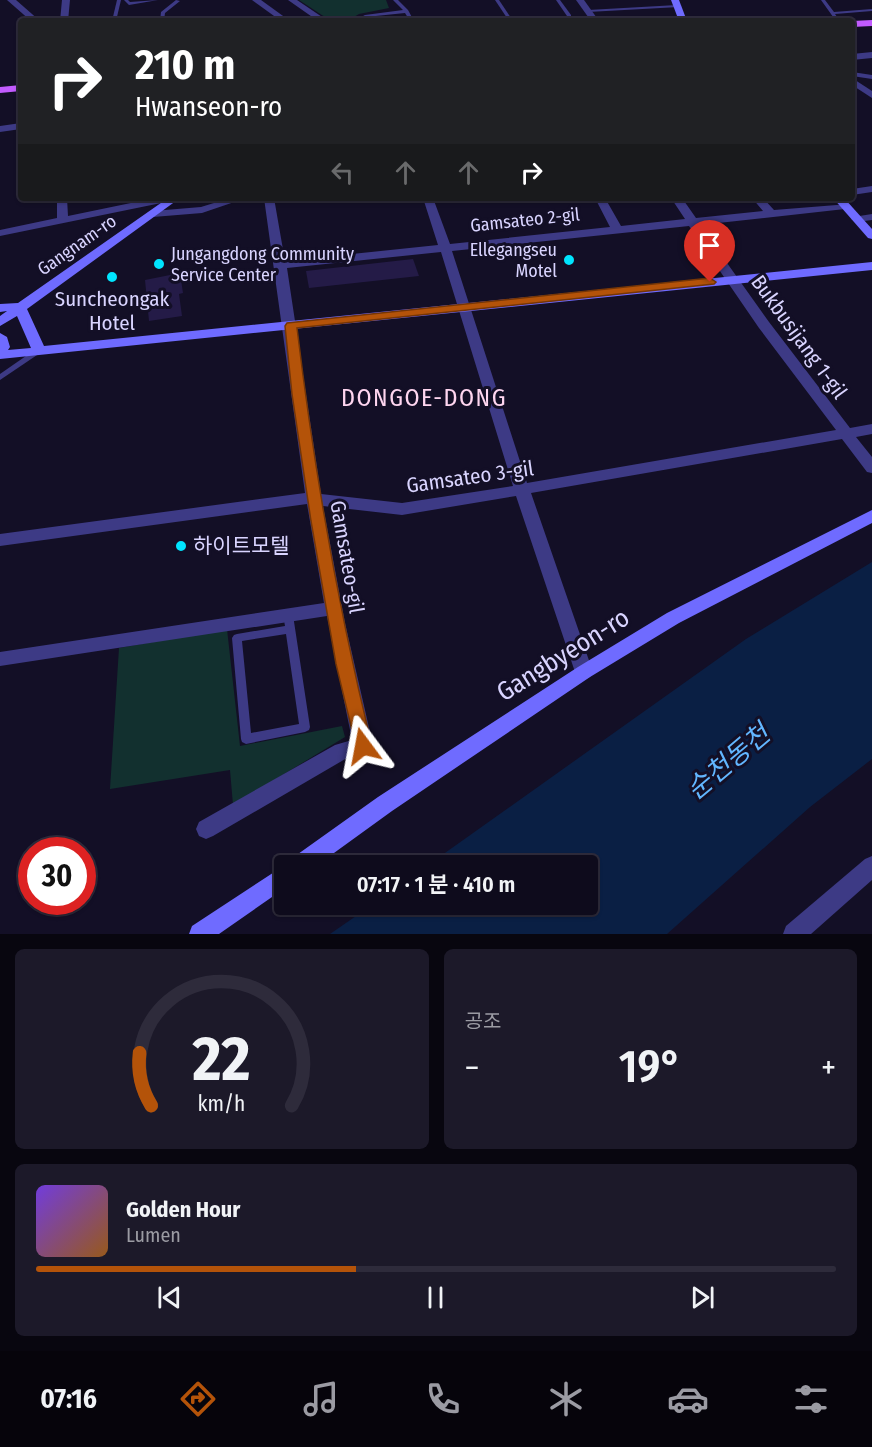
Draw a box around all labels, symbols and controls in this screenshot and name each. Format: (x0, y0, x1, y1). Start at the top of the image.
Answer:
text: 210 m (135, 40, 235, 90)
icon: right (36, 42, 114, 120)
text: Hwanseon-ro (135, 91, 282, 123)
icon: left (326, 156, 359, 189)
icon: ahead (389, 156, 422, 189)
icon: ahead (452, 156, 485, 189)
icon: right (515, 156, 548, 189)
street label: Gamsateo 2-gil (469, 203, 581, 237)
street label: Gangnam-ro (33, 210, 121, 280)
pin (684, 220, 735, 282)
icon: arrive (693, 229, 726, 262)
place label: Ellegangseu Motel (470, 239, 557, 282)
place label: Jungangdong Community Service Center (171, 243, 354, 286)
marker: Ellegangseu Motel (562, 253, 576, 267)
marker: Jungangdong Community Service Center (152, 257, 166, 271)
marker: Suncheongak Hotel (105, 270, 119, 284)
street label: Bukbusijang 1-gil (745, 270, 853, 404)
place label: Suncheongak Hotel (55, 286, 169, 336)
district label: DONGOE-DONG (341, 384, 507, 412)
street label: Gamsateo 3-gil (405, 455, 536, 499)
street label: Gamsateo-gil (324, 499, 370, 616)
place label: 하이트모텔 (193, 533, 290, 559)
marker: 하이트모텔 (174, 539, 188, 553)
street label: Gangbyeon-ro (491, 602, 635, 708)
position arrow (331, 714, 395, 778)
water label: 순천동천 (680, 716, 779, 806)
speed limit sign: 30 (18, 837, 96, 915)
text: 07:17 · 1 분 · 410 m (357, 871, 515, 898)
text: 공조 (465, 1009, 501, 1033)
text: 22 (192, 1022, 251, 1097)
text: 19° (619, 1040, 682, 1094)
text: − (465, 1048, 479, 1088)
text: + (821, 1048, 836, 1088)
text: km/h (198, 1091, 246, 1117)
text: Golden Hour (126, 1196, 240, 1223)
text: Lumen (126, 1223, 181, 1247)
icon: previous (153, 1281, 186, 1314)
icon: pause (419, 1281, 452, 1314)
icon: next (686, 1281, 719, 1314)
icon: directions (177, 1378, 219, 1420)
icon: music (300, 1378, 342, 1420)
icon: phone (422, 1378, 464, 1420)
icon: climate (545, 1378, 587, 1420)
icon: car (667, 1378, 709, 1420)
icon: filters (790, 1378, 832, 1420)
text: 07:16 (40, 1383, 97, 1415)

